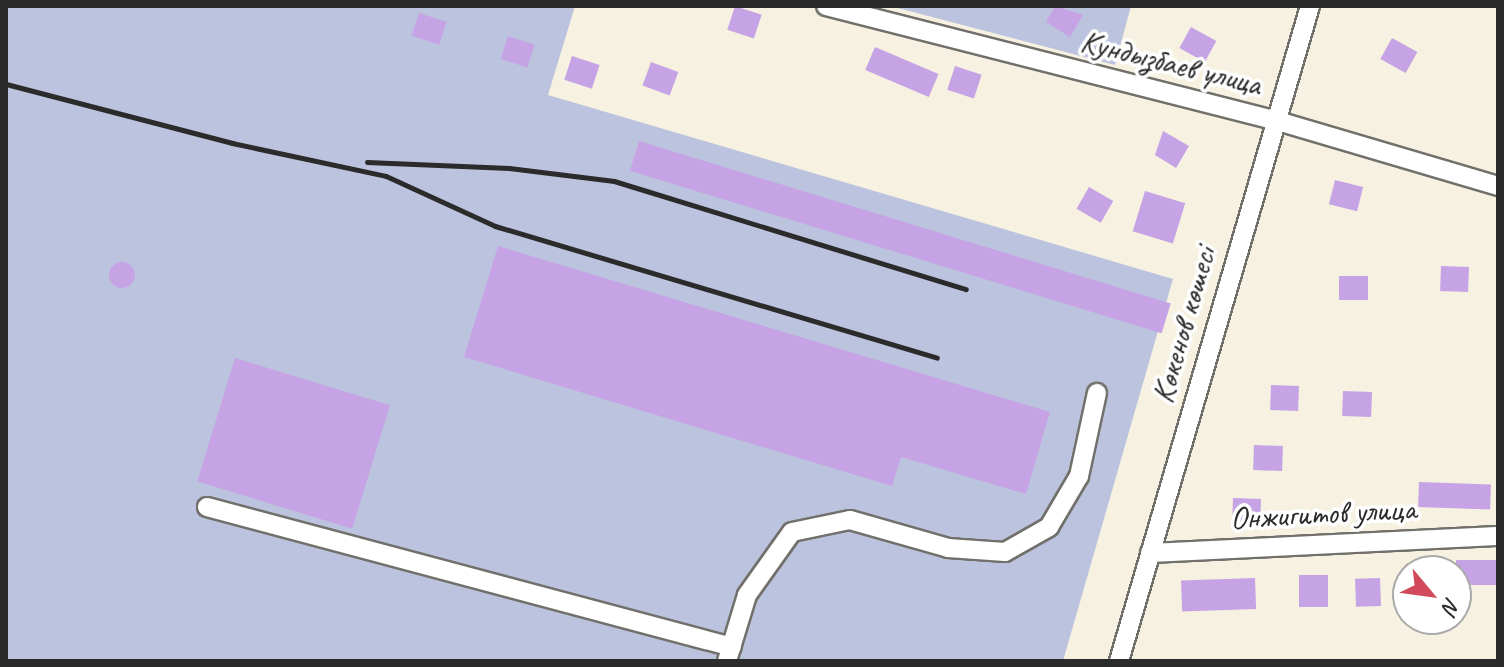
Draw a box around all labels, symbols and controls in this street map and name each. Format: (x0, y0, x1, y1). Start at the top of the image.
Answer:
street label: Кундызбаев улица (1076, 22, 1266, 104)
street label: Көкенов көшесі (1143, 242, 1225, 408)
street label: Онжигитов улица (1229, 490, 1417, 538)
north arrow (1392, 555, 1472, 635)
text: N (1436, 593, 1467, 618)

